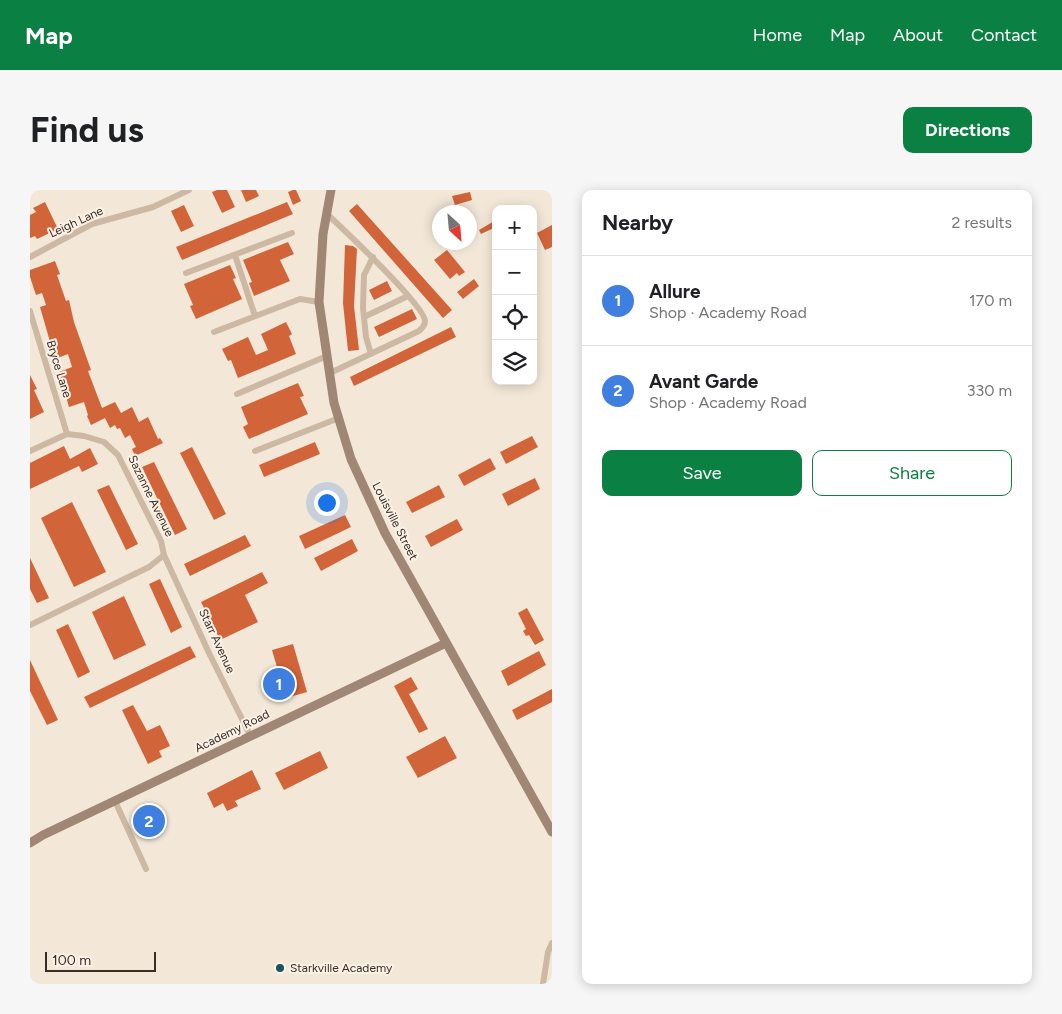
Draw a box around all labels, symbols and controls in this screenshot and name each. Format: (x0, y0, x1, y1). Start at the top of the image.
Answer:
text: Map (25, 21, 73, 50)
text: Home (753, 24, 802, 46)
text: Map (830, 24, 865, 46)
text: About (893, 24, 943, 46)
text: Contact (971, 24, 1037, 46)
button: Directions (903, 107, 1032, 153)
text: Find us (30, 109, 144, 151)
street label: Leigh Lane (47, 203, 106, 241)
north arrow (432, 205, 477, 250)
map controls (492, 205, 537, 385)
button: + (492, 205, 537, 250)
text: Nearby (602, 210, 673, 235)
text: 2 results (952, 213, 1012, 232)
button: − (492, 250, 537, 295)
text: Allure (649, 280, 700, 303)
text: 1 (615, 291, 621, 310)
text: 170 m (969, 291, 1012, 310)
button: locate (492, 295, 537, 340)
text: Shop · Academy Road (649, 303, 807, 322)
street label: Bryce Lane (44, 339, 74, 400)
button: layers (492, 340, 537, 385)
text: Avant Garde (649, 370, 758, 393)
text: 2 (613, 381, 623, 400)
text: 330 m (967, 381, 1012, 400)
text: Shop · Academy Road (649, 393, 807, 412)
button: Save (602, 450, 802, 496)
button: Share (812, 450, 1012, 496)
street label: Sazanne Avenue (125, 453, 177, 539)
street label: Louisville Street (369, 480, 421, 563)
your location (314, 490, 340, 516)
street label: Starr Avenue (196, 606, 238, 676)
pin: 1 (263, 665, 295, 703)
street label: Academy Road (192, 707, 272, 755)
pin: 2 (133, 802, 165, 840)
scale bar (45, 949, 156, 972)
text: 100 m (52, 952, 91, 969)
place label: Starkville Academy (290, 961, 393, 975)
marker: Starkville Academy (274, 962, 286, 974)

